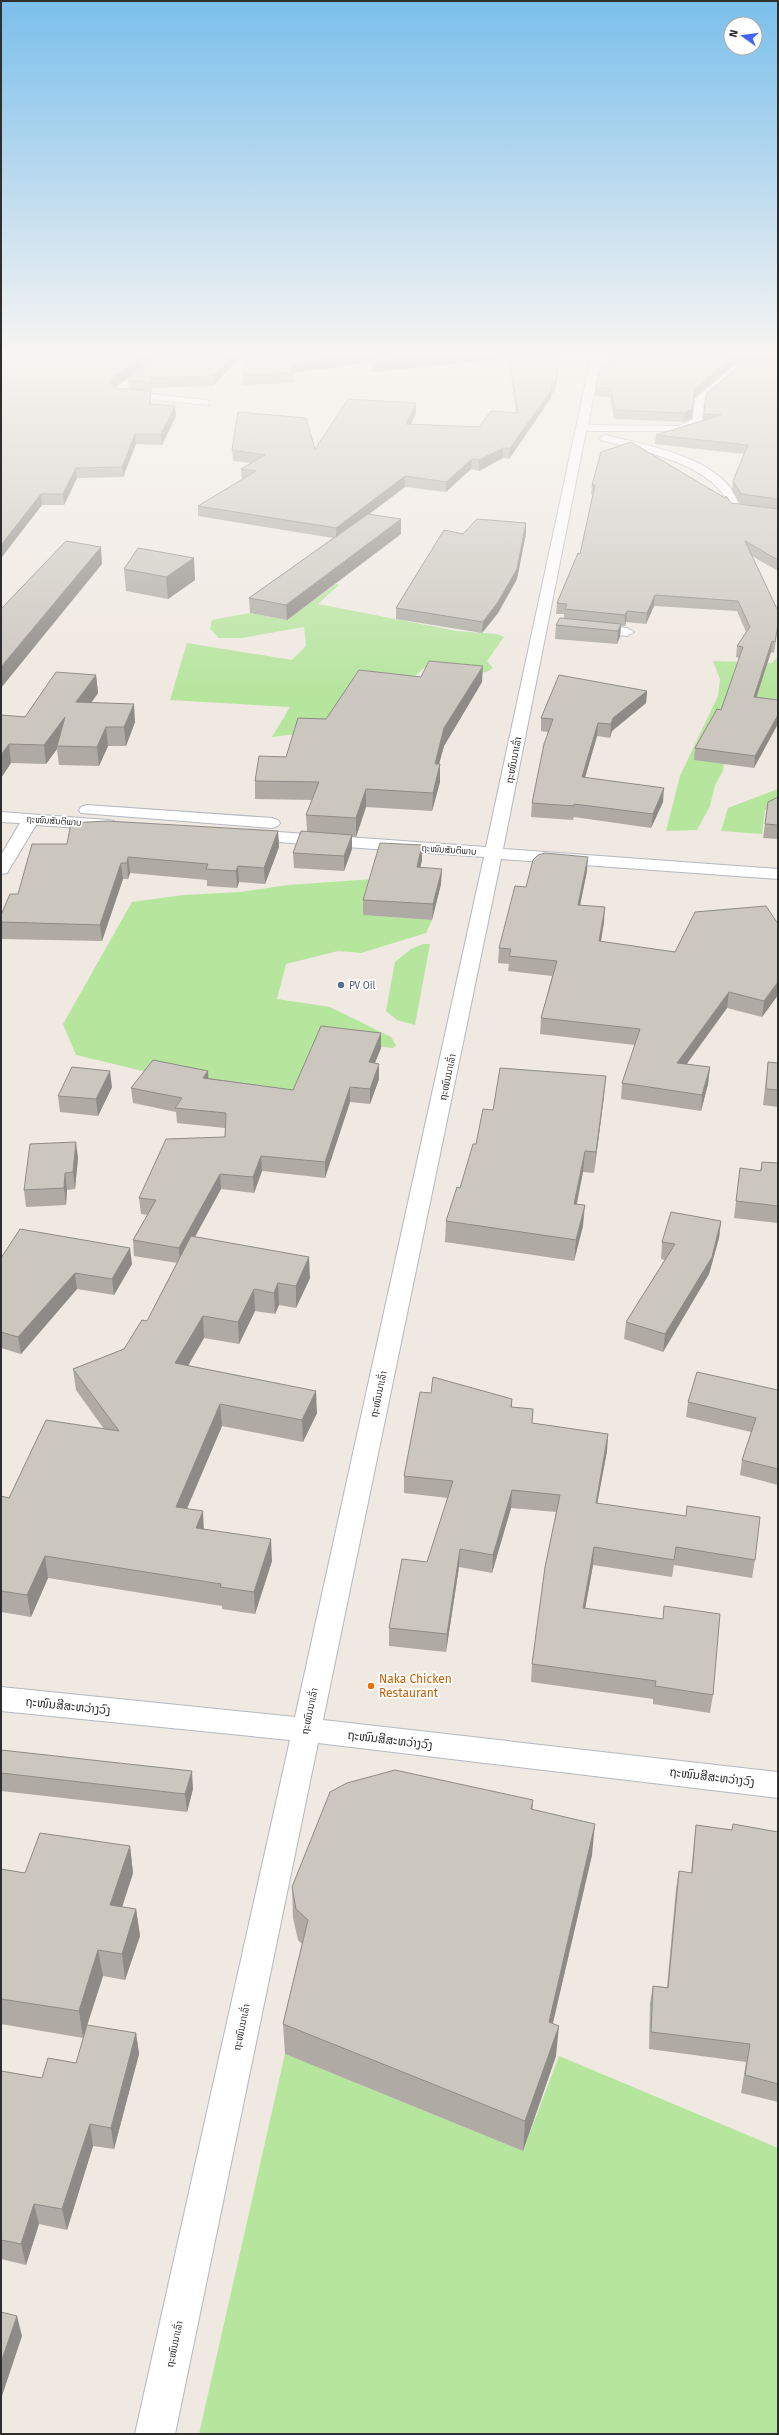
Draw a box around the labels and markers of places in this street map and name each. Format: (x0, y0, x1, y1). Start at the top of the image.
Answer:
marker: PV Oil (336, 980, 346, 990)
place label: PV Oil (349, 980, 376, 992)
place label: Naka Chicken Restaurant (379, 1672, 452, 1700)
marker: Naka Chicken Restaurant (366, 1681, 376, 1691)

